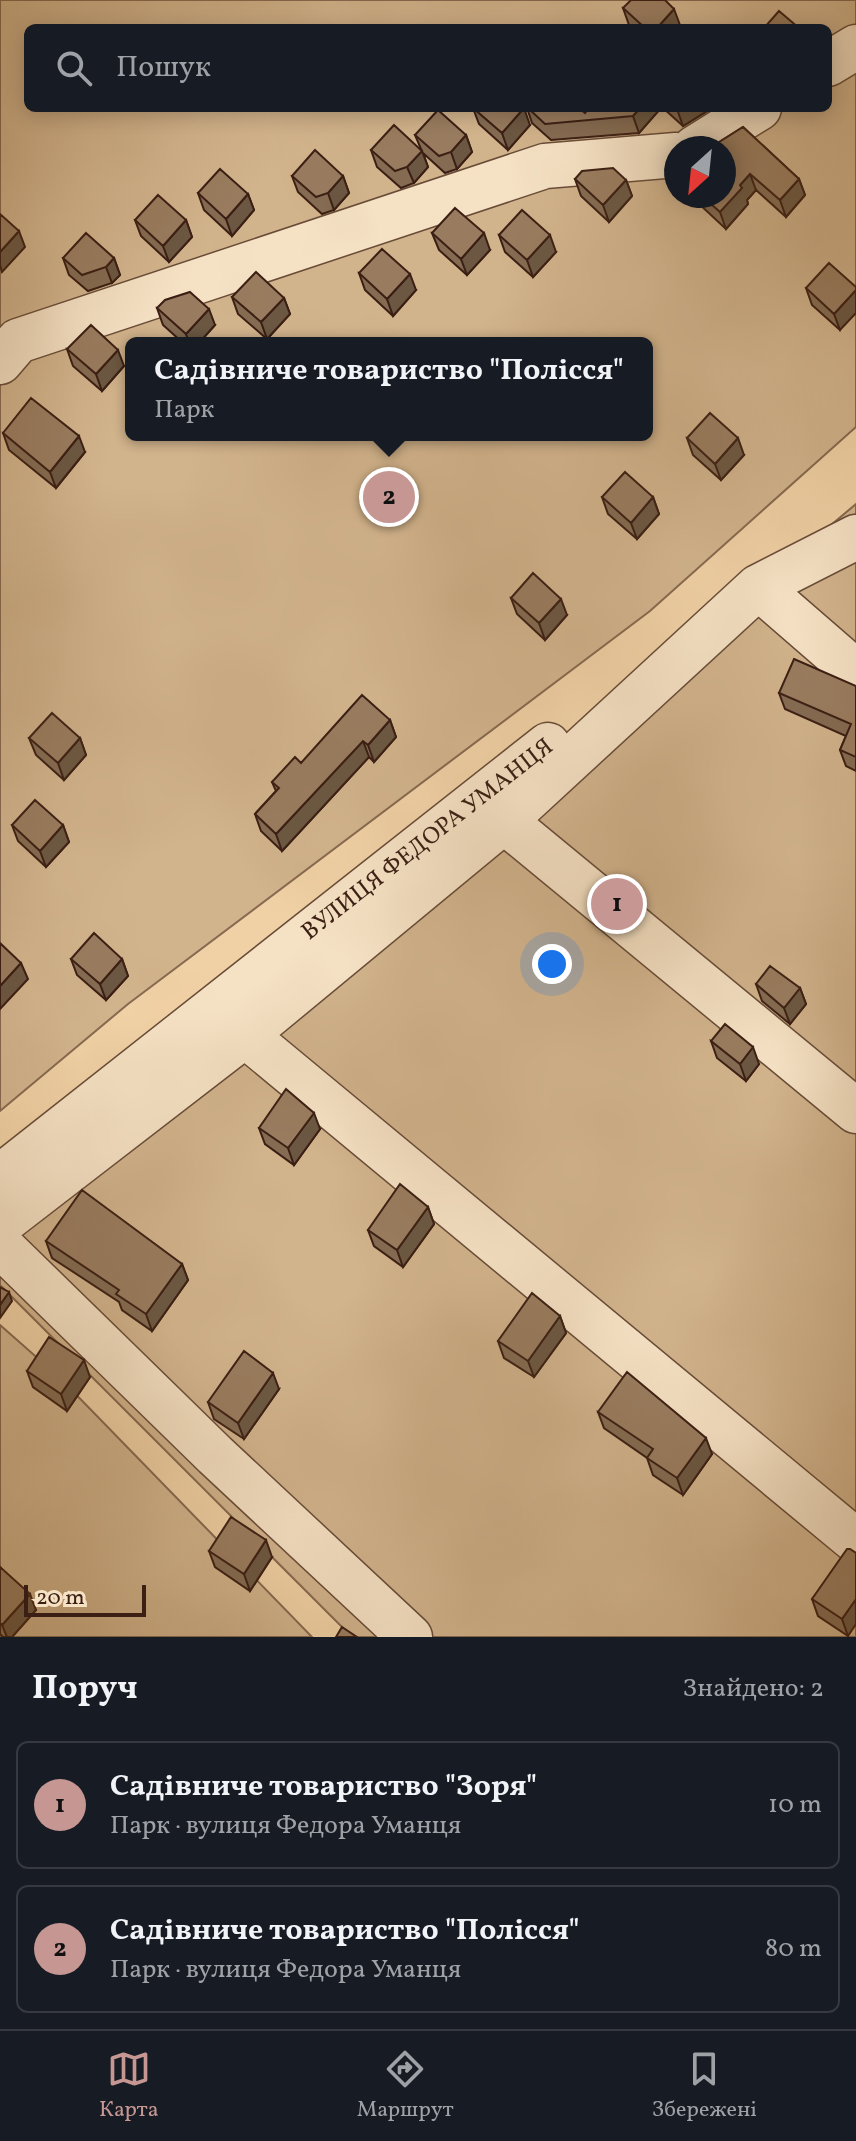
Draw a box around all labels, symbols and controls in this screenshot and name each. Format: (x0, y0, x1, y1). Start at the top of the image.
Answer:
search box (24, 24, 832, 112)
icon: search (52, 46, 96, 90)
text: Пошук (116, 47, 211, 89)
north arrow (664, 136, 736, 208)
popup (125, 337, 653, 441)
text: Садівниче товариство "Полісся" (154, 350, 624, 392)
text: Парк (154, 392, 214, 428)
pin: 2 (363, 467, 415, 527)
street label: ВУЛИЦЯ ФЕДОРА УМАНЦЯ (295, 731, 561, 949)
pin: 1 (591, 874, 643, 934)
your location (532, 944, 572, 984)
scale bar (24, 1581, 146, 1617)
text: 20 m (36, 1583, 85, 1614)
text: Поруч (32, 1666, 138, 1713)
text: Знайдено: 2 (683, 1671, 824, 1707)
text: Садівниче товариство "Зоря" (110, 1766, 537, 1808)
text: 1 (55, 1787, 65, 1823)
text: 10 m (768, 1787, 822, 1823)
text: Парк · вулиця Федора Уманця (110, 1808, 461, 1844)
text: Садівниче товариство "Полісся" (110, 1910, 580, 1952)
text: 2 (53, 1931, 67, 1967)
text: 80 m (765, 1931, 822, 1967)
text: Парк · вулиця Федора Уманця (110, 1952, 461, 1988)
tab: Карта (99, 2047, 159, 2126)
tab: Маршрут (357, 2047, 454, 2126)
tab: Збережені (652, 2047, 757, 2126)

